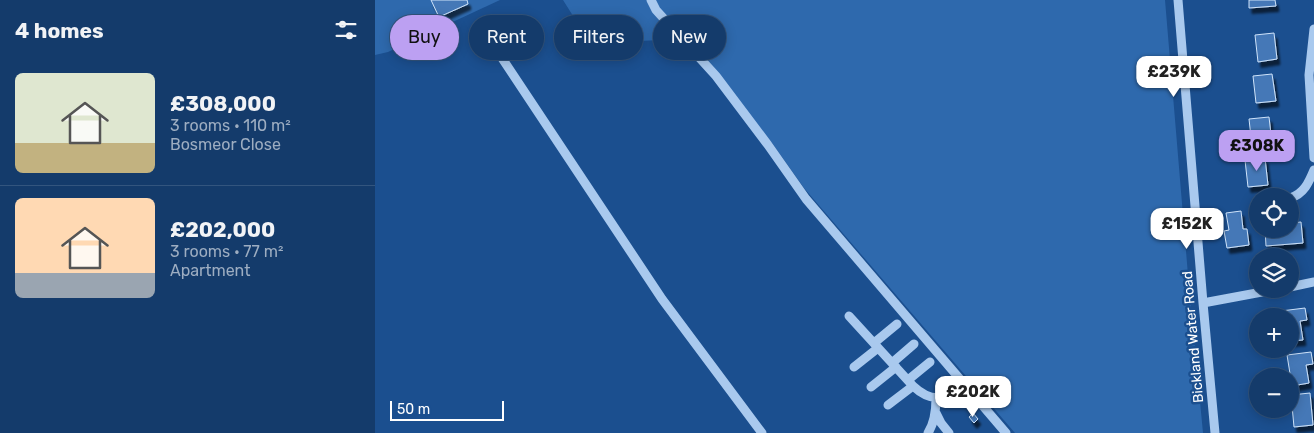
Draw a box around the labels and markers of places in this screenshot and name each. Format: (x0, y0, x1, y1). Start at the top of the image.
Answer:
pin: £239K (1139, 56, 1209, 98)
pin: £308K (1222, 130, 1292, 172)
pin: £152K (1152, 208, 1222, 250)
pin: £202K (938, 376, 1008, 418)

